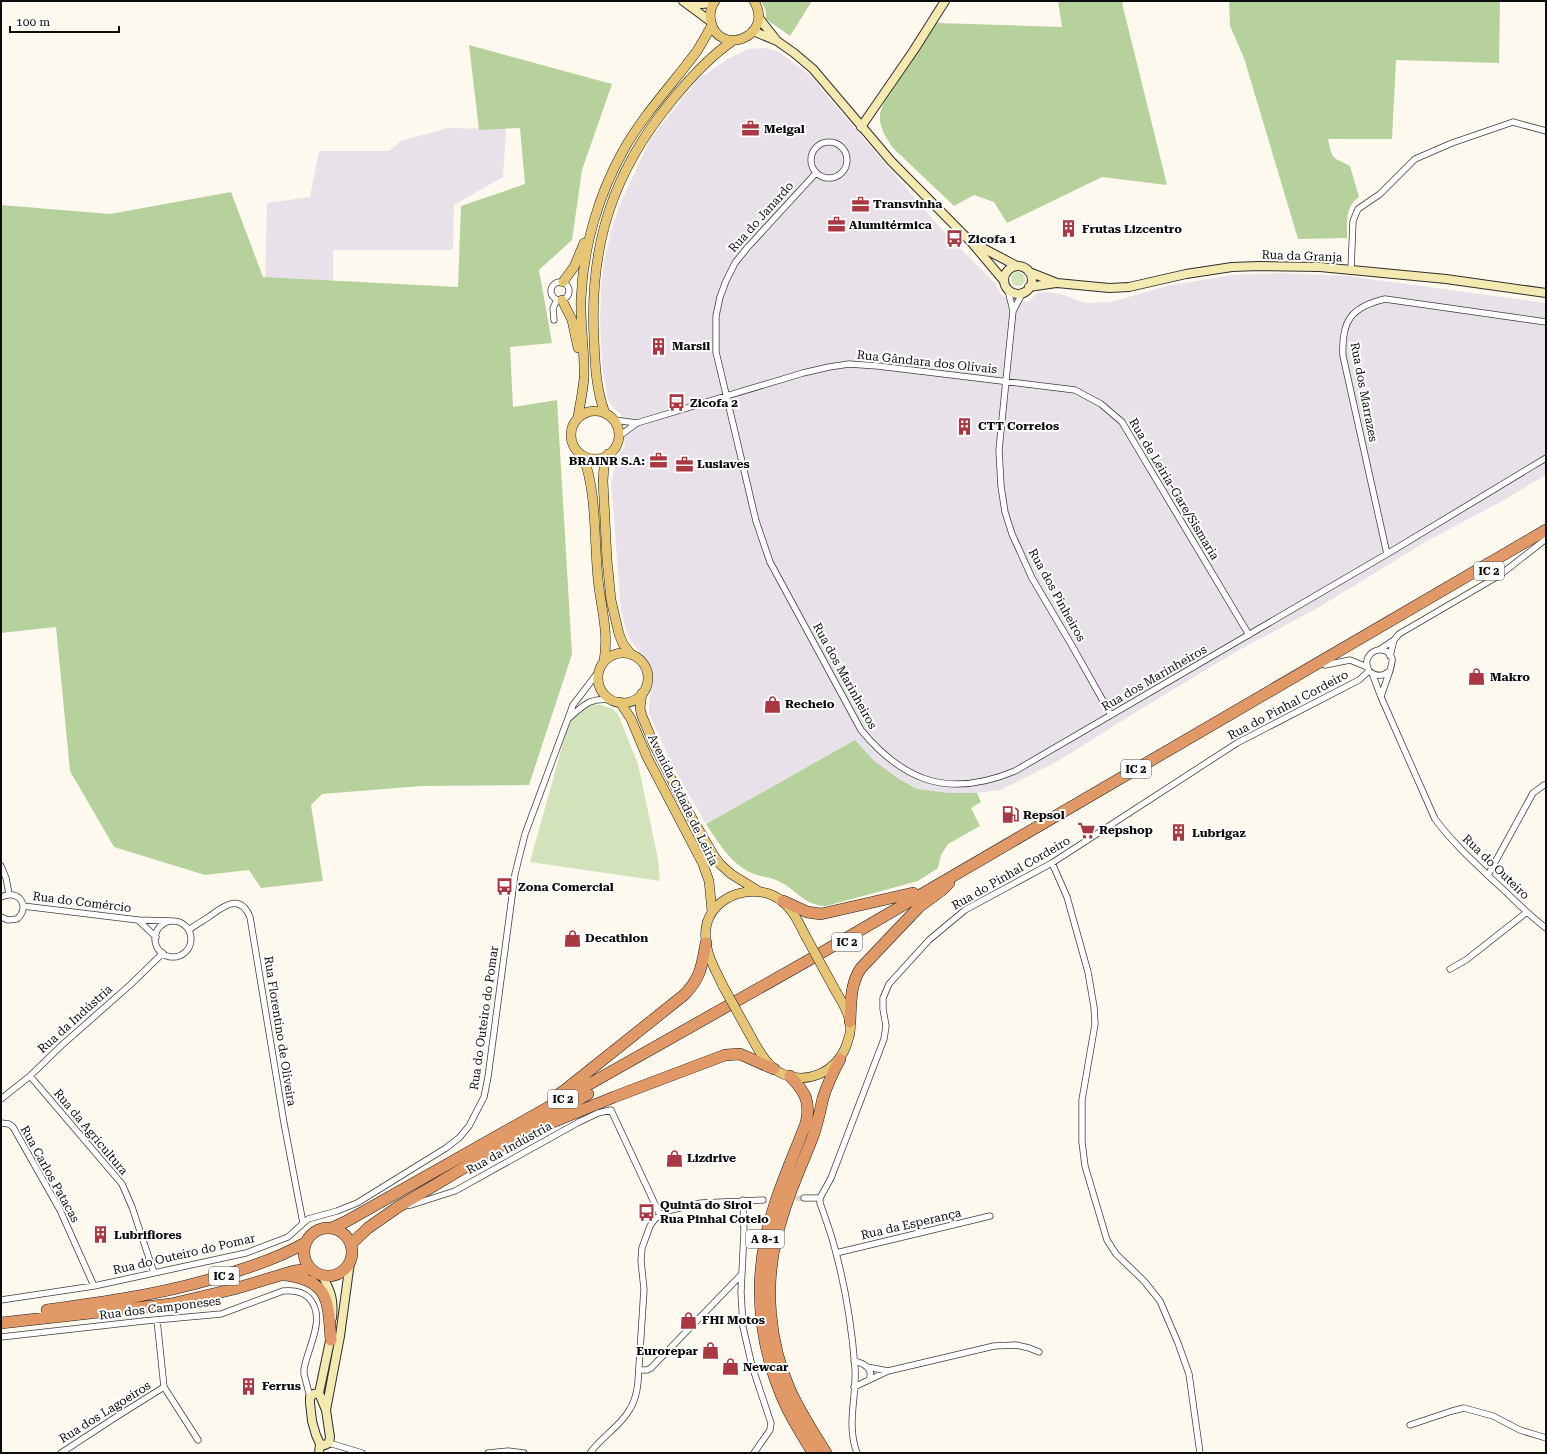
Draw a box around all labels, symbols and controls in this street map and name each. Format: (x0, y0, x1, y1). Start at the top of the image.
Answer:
scale bar (10, 8, 119, 34)
text: 100 m (16, 15, 50, 29)
office icon: Meigal (741, 119, 761, 139)
place label: Meigal (764, 122, 805, 136)
street label: Rua do Janardo (726, 179, 796, 255)
office icon: Transvinha (850, 194, 870, 214)
place label: Transvinha (873, 197, 942, 211)
office icon: Alumitérmica (826, 215, 846, 235)
place label: Alumitérmica (849, 218, 932, 232)
building icon: Frutas Lizcentro (1059, 219, 1079, 239)
place label: Frutas Lizcentro (1082, 222, 1182, 236)
bus stop icon: Zicofa 1 (945, 229, 965, 249)
place label: Zicofa 1 (968, 232, 1016, 246)
street label: Rua da Granja (1261, 248, 1343, 264)
building icon: Marsil (649, 336, 669, 356)
place label: Marsil (672, 339, 710, 353)
street label: Rua dos Marrazes (1348, 341, 1381, 443)
street label: Rua Gândara dos Olivais (856, 348, 998, 376)
bus stop icon: Zicofa 2 (667, 393, 687, 413)
place label: Zicofa 2 (690, 396, 738, 410)
building icon: CTT Correios (955, 416, 975, 436)
street label: Rua de Leiria-Gare/Sismaria (1126, 416, 1222, 563)
place label: CTT Correios (978, 419, 1059, 433)
office icon: BRAINR S.A: (648, 451, 668, 471)
place label: BRAINR S.A: (569, 454, 645, 468)
office icon: Lusiaves (674, 454, 694, 474)
place label: Lusiaves (697, 457, 750, 471)
street label: Rua dos Pinheiros (1026, 546, 1089, 644)
road number: IC 2 (1474, 562, 1504, 580)
street label: Rua dos Marinheiros (810, 621, 880, 732)
street label: Rua dos Marinheiros (1099, 642, 1209, 714)
street label: Rua do Pinhal Cordeiro (1225, 667, 1351, 743)
shop icon: Makro (1467, 667, 1487, 687)
place label: Makro (1490, 670, 1530, 684)
shop icon: Recheio (762, 694, 782, 714)
place label: Recheio (785, 697, 835, 711)
street label: Avenida Cidade de Leiria (645, 732, 721, 868)
road number: IC 2 (1121, 760, 1151, 778)
fuel station icon: Repsol (1000, 805, 1020, 825)
place label: Repsol (1023, 808, 1065, 822)
supermarket icon: Repshop (1076, 820, 1096, 840)
place label: Repshop (1099, 823, 1153, 837)
building icon: Lubrigaz (1169, 823, 1189, 843)
place label: Lubrigaz (1192, 826, 1246, 840)
street label: Rua do Outeiro (1460, 832, 1532, 902)
street label: Rua do Pinhal Cordeiro (949, 833, 1073, 913)
bus stop icon: Zona Comercial (495, 877, 515, 897)
place label: Zona Comercial (518, 880, 614, 894)
street label: Rua do Comércio (32, 889, 132, 915)
shop icon: Decathlon (562, 928, 582, 948)
place label: Decathlon (585, 931, 648, 945)
road number: IC 2 (832, 933, 862, 951)
street label: Rua do Outeiro do Pomar (467, 945, 501, 1091)
street label: Rua Florentino de Oliveira (261, 955, 299, 1108)
street label: Rua da Indústria (35, 982, 115, 1056)
street label: Rua da Agricultura (51, 1086, 131, 1178)
road number: IC 2 (548, 1090, 578, 1108)
street label: Rua da Indústria (464, 1119, 554, 1177)
street label: Rua Carlos Patacas (18, 1123, 83, 1225)
shop icon: Lizdrive (664, 1148, 684, 1168)
place label: Lizdrive (687, 1151, 736, 1165)
place label: Quinta do Sirol Rua Pinhal Cotelo (660, 1198, 769, 1226)
bus stop icon: Quinta do Sirol Rua Pinhal Cotelo (637, 1202, 657, 1222)
street label: Rua da Esperança (859, 1206, 963, 1242)
building icon: Lubriflores (91, 1225, 111, 1245)
place label: Lubriflores (114, 1228, 182, 1242)
road number: A 8-1 (746, 1230, 784, 1248)
street label: Rua do Outeiro do Pomar (112, 1231, 257, 1277)
road number: IC 2 (209, 1267, 239, 1285)
street label: Rua dos Camponeses (98, 1294, 222, 1322)
shop icon: FHI Motos (679, 1310, 699, 1330)
place label: FHI Motos (702, 1313, 765, 1327)
shop icon: Eurorepar (701, 1341, 721, 1361)
place label: Eurorepar (636, 1344, 699, 1358)
shop icon: Newcar (720, 1357, 740, 1377)
place label: Newcar (743, 1360, 789, 1374)
building icon: Ferrus (239, 1376, 259, 1396)
street label: Rua dos Lagoeiros (57, 1378, 154, 1446)
place label: Ferrus (262, 1379, 301, 1393)

